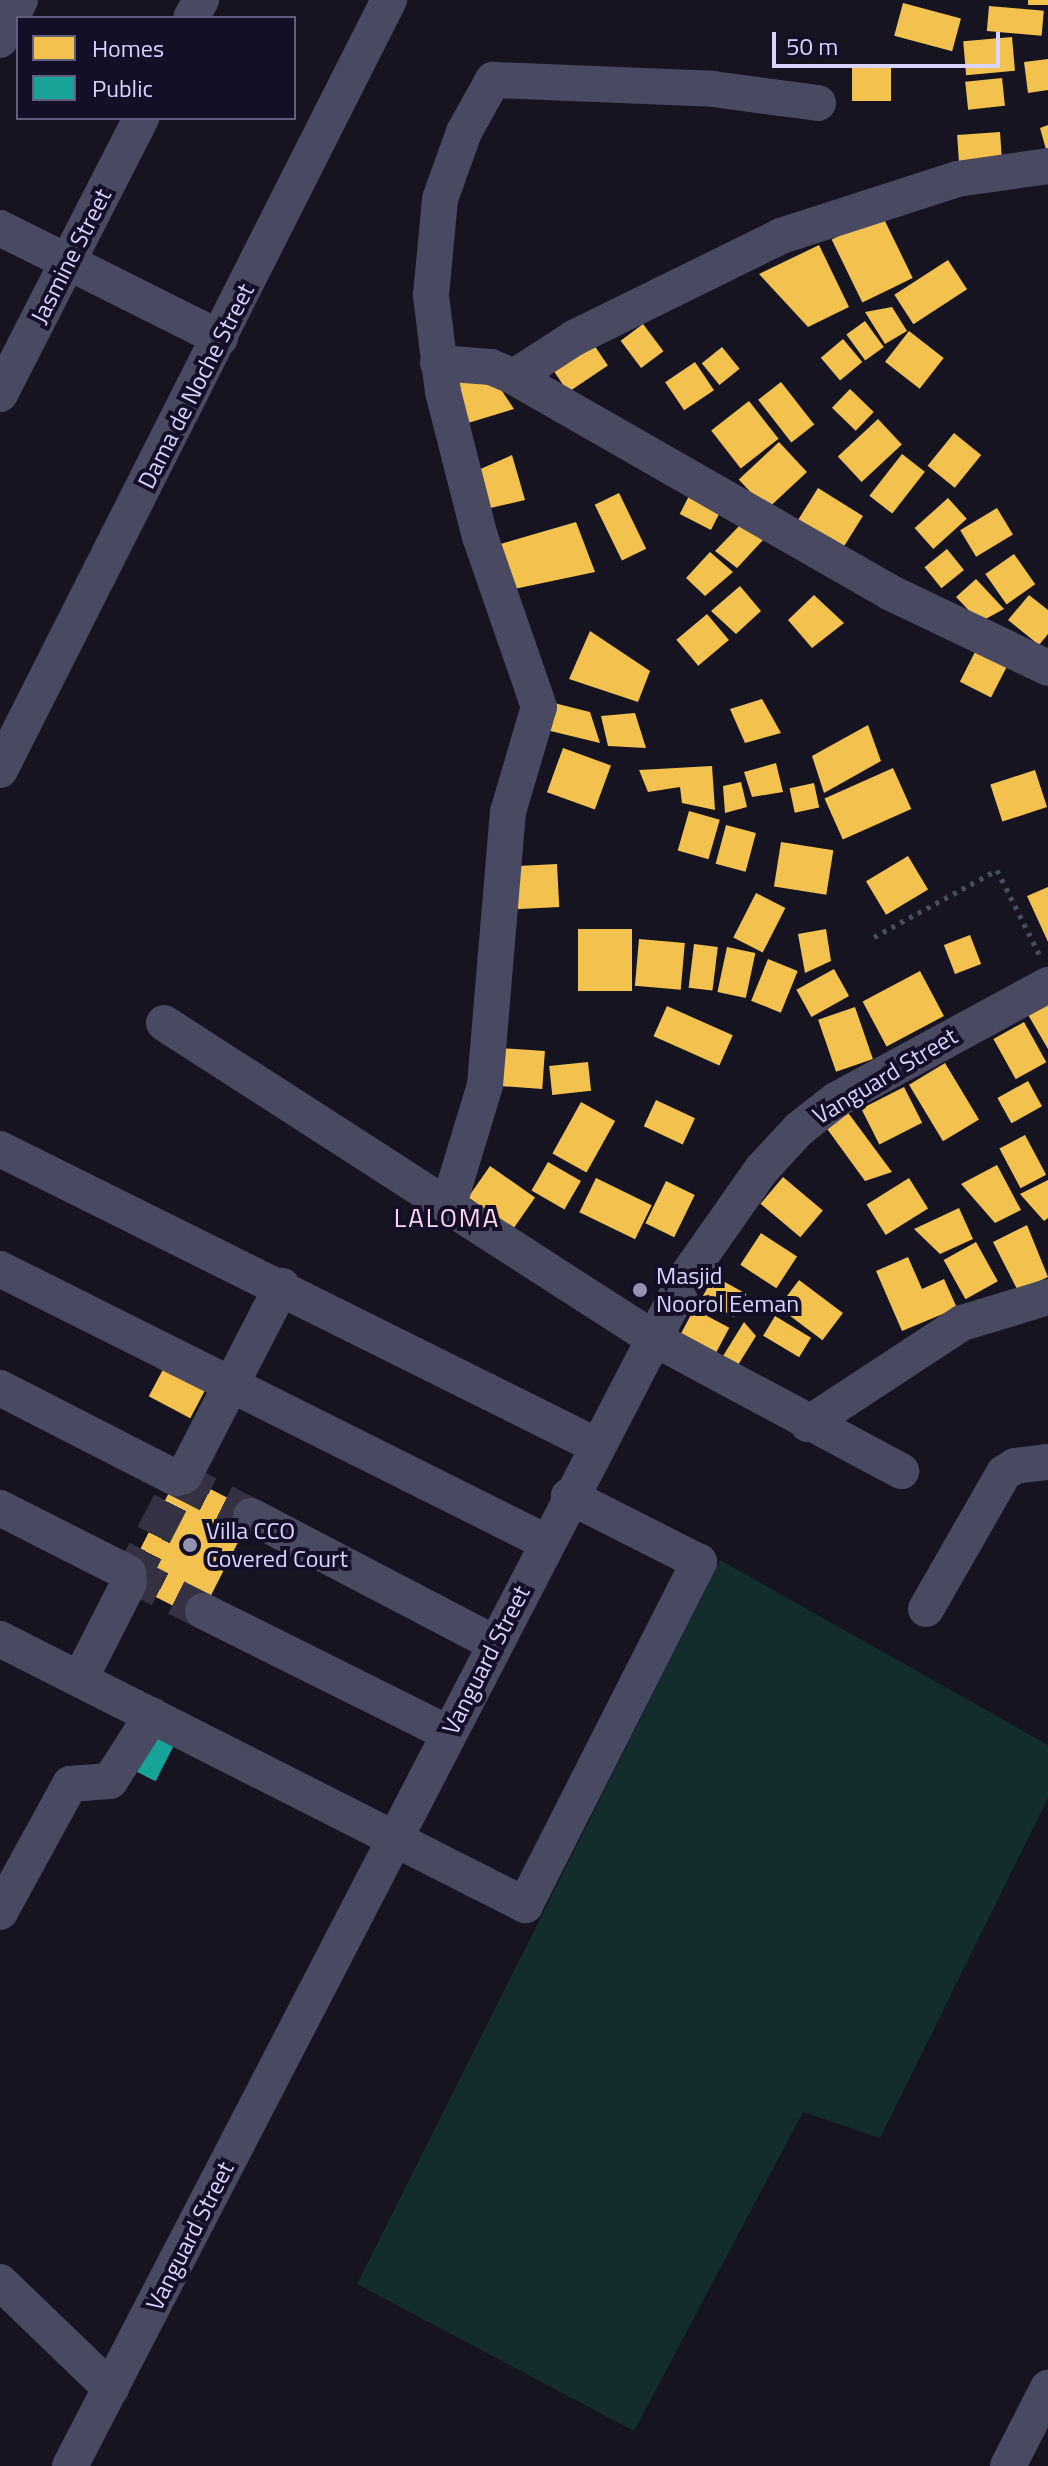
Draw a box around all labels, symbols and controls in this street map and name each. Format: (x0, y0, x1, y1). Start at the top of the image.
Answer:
legend (16, 16, 296, 120)
scale bar (776, 16, 1004, 66)
text: 50 m (786, 28, 838, 64)
text: Homes (92, 30, 164, 66)
text: Public (92, 70, 153, 106)
street label: Jasmine Street (25, 184, 117, 328)
street label: Dama de Noche Street (132, 279, 260, 493)
street label: Vanguard Street (808, 1022, 962, 1130)
district label: LALOMA (394, 1202, 500, 1234)
place label: Masjid Noorol Eeman (656, 1262, 799, 1318)
marker: Masjid Noorol Eeman (631, 1281, 649, 1299)
place label: Villa CCO Covered Court (206, 1517, 348, 1573)
marker: Villa CCO Covered Court (181, 1536, 199, 1554)
street label: Vanguard Street (436, 1581, 536, 1739)
street label: Vanguard Street (140, 2157, 240, 2315)

